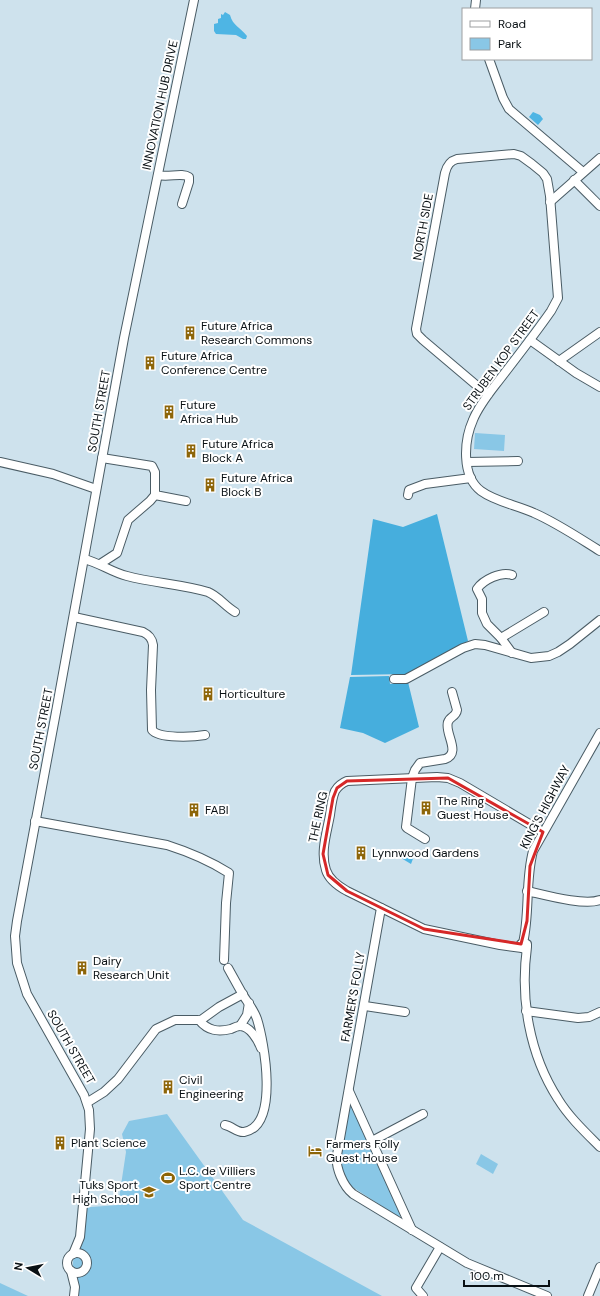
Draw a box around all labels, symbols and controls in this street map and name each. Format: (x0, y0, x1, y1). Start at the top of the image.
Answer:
legend (462, 8, 592, 60)
text: Road (498, 16, 526, 32)
text: Park (498, 36, 522, 52)
street label: INNOVATION HUB DRIVE (138, 39, 182, 171)
street label: NORTH SIDE (409, 192, 437, 262)
street label: STRUBEN KOP STREET (459, 306, 543, 414)
place label: Future Africa Research Commons (201, 318, 312, 348)
building icon: Future Africa Research Commons (182, 325, 198, 341)
place label: Future Africa Conference Centre (161, 348, 267, 378)
building icon: Future Africa Conference Centre (142, 355, 158, 371)
street label: SOUTH STREET (84, 368, 114, 453)
place label: Future Africa Hub (180, 397, 238, 427)
building icon: Future Africa Hub (161, 404, 177, 420)
place label: Future Africa Block A (202, 436, 274, 466)
building icon: Future Africa Block A (183, 443, 199, 459)
place label: Future Africa Block B (221, 470, 293, 500)
building icon: Future Africa Block B (202, 477, 218, 493)
street label: SOUTH STREET (25, 686, 57, 771)
building icon: Horticulture (200, 686, 216, 702)
place label: Horticulture (219, 686, 286, 702)
street label: KING'S HIGHWAY (516, 762, 574, 852)
street label: THE RING (305, 790, 331, 844)
place label: The Ring Guest House (437, 793, 509, 823)
building icon: The Ring Guest House (418, 800, 434, 816)
building icon: FABI (186, 802, 202, 818)
place label: FABI (205, 802, 229, 818)
building icon: Lynnwood Gardens (353, 845, 369, 861)
place label: Lynnwood Gardens (372, 845, 479, 861)
street label: FARMER'S FOLLY (337, 951, 369, 1043)
place label: Dairy Research Unit (93, 953, 170, 983)
building icon: Dairy Research Unit (74, 960, 90, 976)
street label: SOUTH STREET (43, 1007, 99, 1087)
place label: Civil Engineering (179, 1072, 244, 1102)
building icon: Civil Engineering (160, 1079, 176, 1095)
building icon: Plant Science (52, 1135, 68, 1151)
place label: Plant Science (71, 1135, 146, 1151)
place label: Farmers Folly Guest House (326, 1136, 400, 1166)
hotel icon: Farmers Folly Guest House (307, 1143, 323, 1159)
place label: L.C. de Villiers Sport Centre (179, 1163, 255, 1193)
sports icon: L.C. de Villiers Sport Centre (160, 1170, 176, 1186)
place label: Tuks Sport High School (73, 1177, 138, 1207)
school or university icon: Tuks Sport High School (141, 1184, 157, 1200)
north arrow (8, 1248, 48, 1288)
text: N (11, 1261, 26, 1271)
scale bar (464, 1262, 549, 1288)
text: 100 m (470, 1268, 504, 1284)

